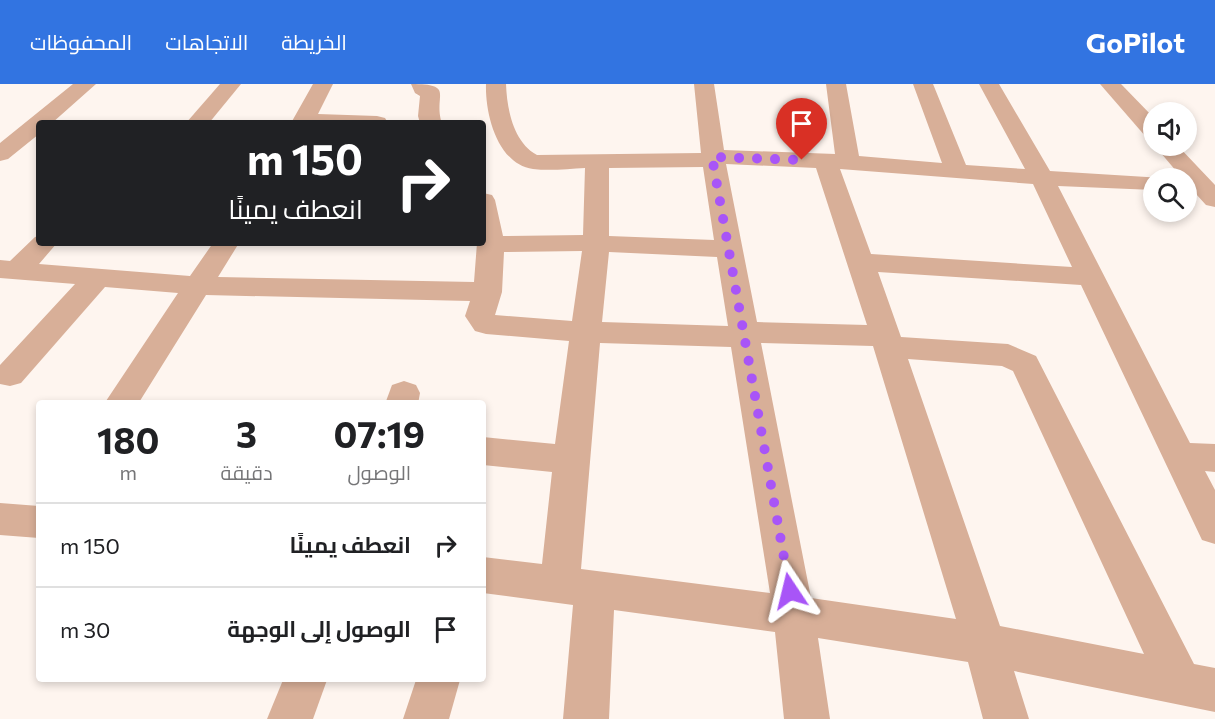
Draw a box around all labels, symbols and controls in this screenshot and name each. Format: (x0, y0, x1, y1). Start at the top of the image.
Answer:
text: GoPilot (1086, 25, 1185, 59)
text: المحفوظات (30, 29, 132, 54)
text: الاتجاهات (165, 29, 248, 54)
text: الخريطة (281, 29, 347, 54)
pin (776, 98, 827, 160)
map controls (1143, 102, 1197, 222)
button: sound (1143, 102, 1197, 156)
icon: arrive (785, 107, 818, 140)
text: 150 m (247, 132, 363, 184)
icon: right (384, 144, 462, 222)
button: search (1143, 168, 1197, 222)
text: انعطف يمينًا (228, 192, 363, 225)
text: 3 (236, 411, 257, 455)
text: 07:19 (334, 411, 425, 455)
text: 180 (97, 417, 160, 461)
text: m (120, 460, 137, 484)
text: دقيقة (221, 460, 273, 484)
text: الوصول (347, 460, 411, 484)
icon: right (429, 529, 462, 562)
text: انعطف يمينًا (290, 531, 411, 558)
text: 150 m (60, 532, 120, 559)
position arrow (758, 559, 822, 623)
icon: arrive (429, 613, 462, 646)
text: الوصول إلى الوجهة (227, 615, 411, 642)
text: 30 m (60, 616, 110, 643)

